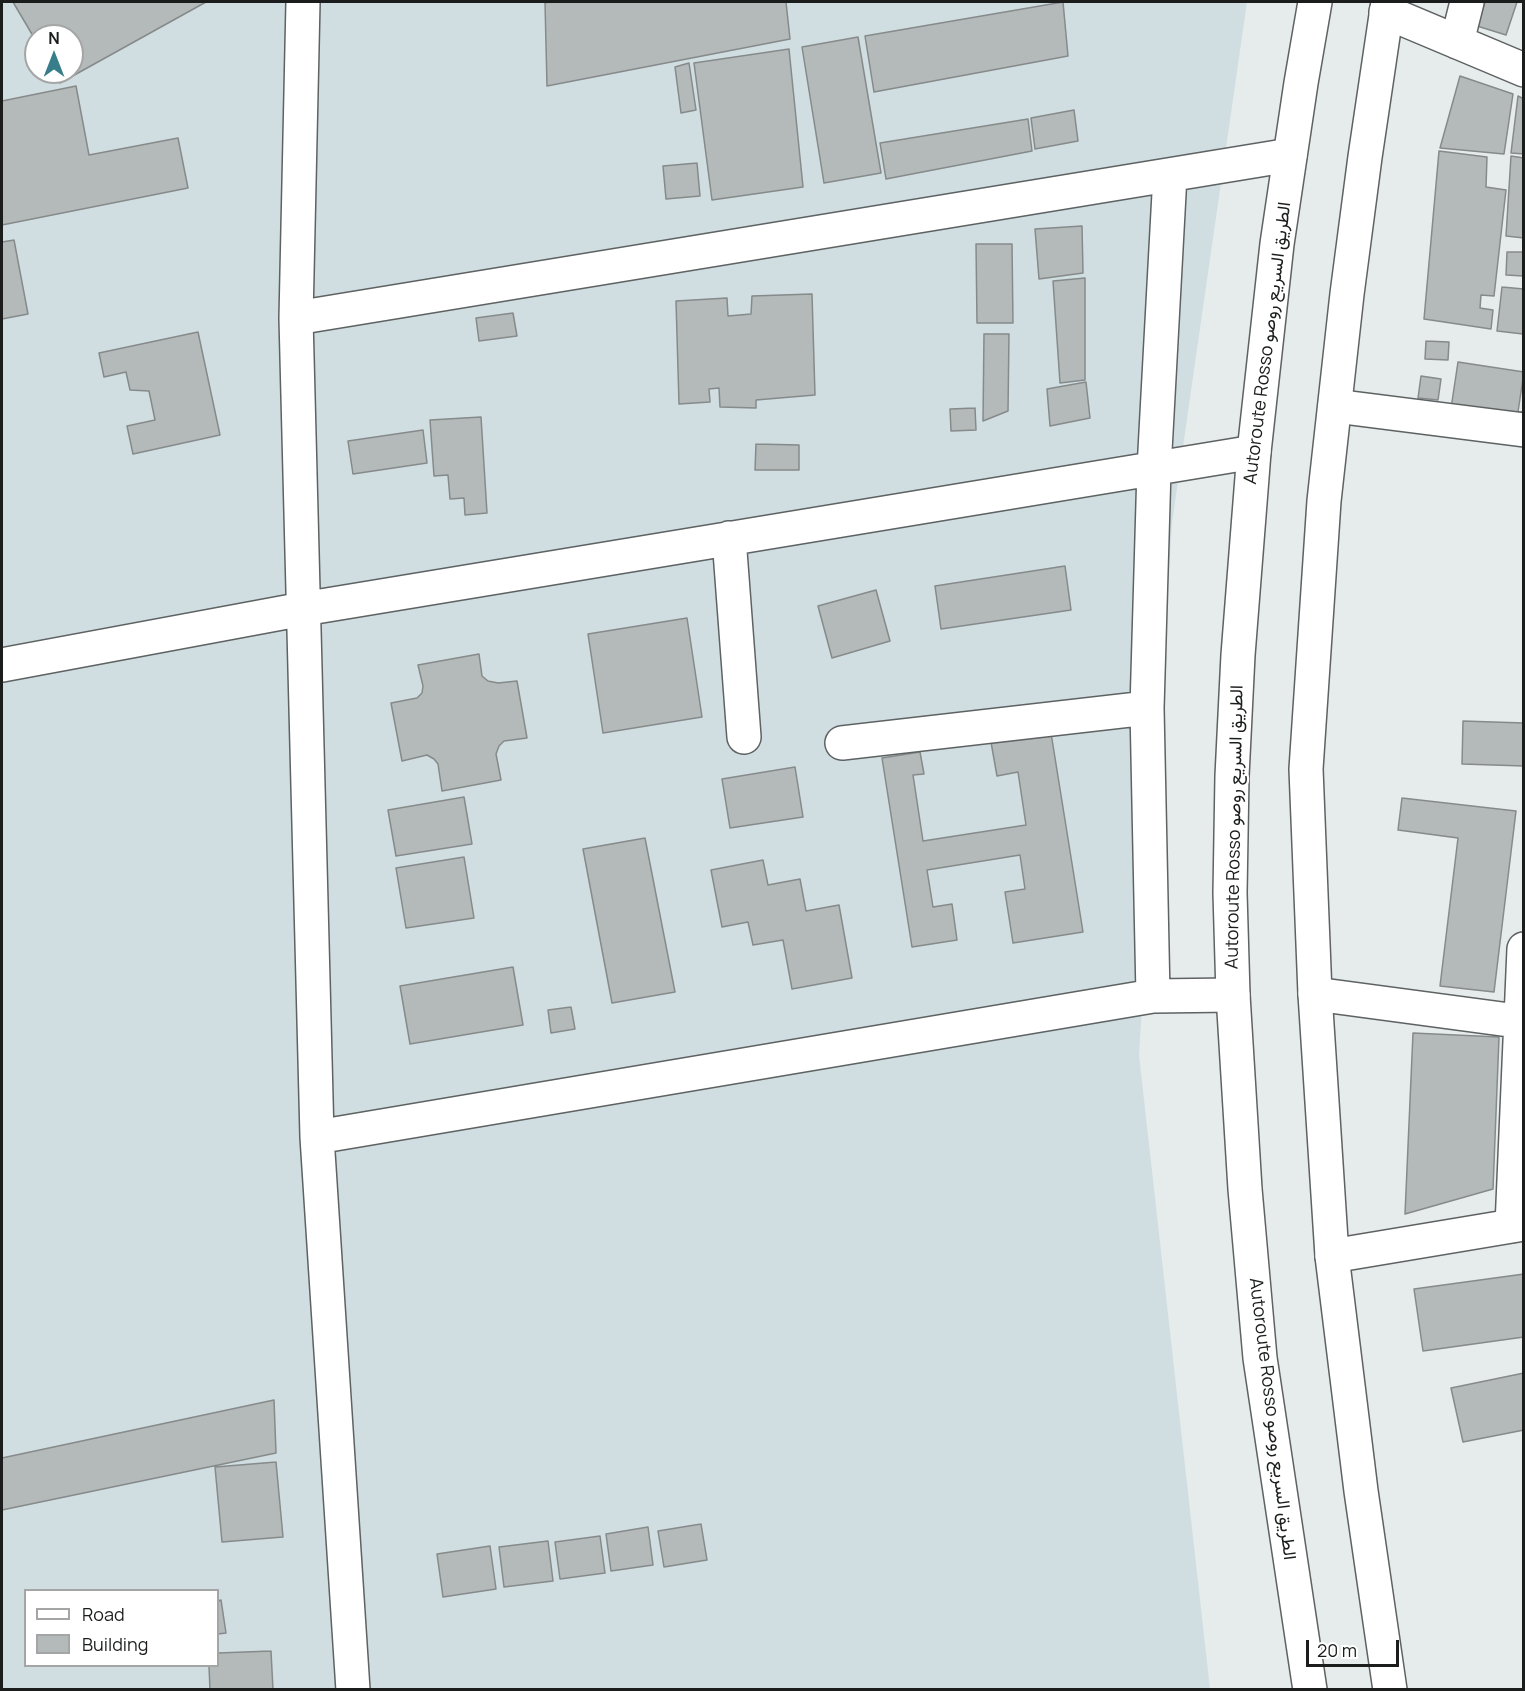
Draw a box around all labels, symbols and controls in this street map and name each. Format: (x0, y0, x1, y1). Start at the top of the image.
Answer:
north arrow (24, 24, 84, 84)
text: N (48, 27, 60, 49)
street label: Autoroute Rosso الطريق السريع روصو (1240, 201, 1296, 485)
street label: Autoroute Rosso الطريق السريع روصو (1222, 685, 1248, 969)
street label: Autoroute Rosso الطريق السريع روصو (1244, 1277, 1300, 1561)
legend (24, 1589, 219, 1667)
text: Road (82, 1602, 125, 1626)
scale bar (1309, 1628, 1402, 1666)
text: Building (82, 1632, 148, 1656)
text: 20 m (1317, 1638, 1357, 1662)

